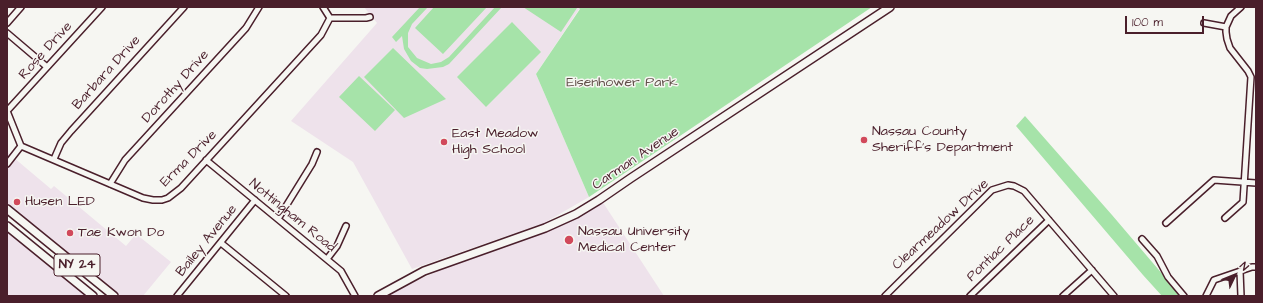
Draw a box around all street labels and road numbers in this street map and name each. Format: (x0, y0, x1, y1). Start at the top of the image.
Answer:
street label: Rose Drive (16, 19, 76, 83)
street label: Barbara Drive (69, 32, 145, 114)
street label: Dorothy Drive (139, 47, 213, 127)
street label: Carman Avenue (589, 124, 683, 194)
street label: Erma Drive (157, 127, 221, 191)
street label: Nottingham Road (245, 176, 339, 256)
street label: Clearmeadow Drive (889, 176, 993, 274)
street label: Bailey Avenue (173, 202, 241, 280)
street label: Pontiac Place (964, 212, 1038, 286)
road number: NY 24 (54, 254, 100, 276)

